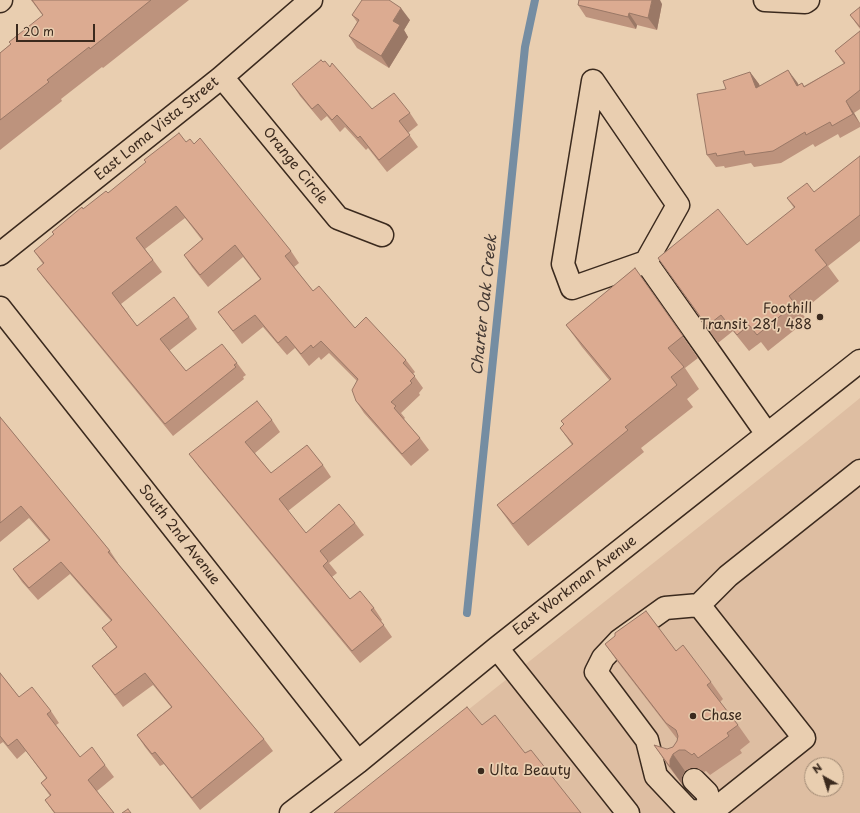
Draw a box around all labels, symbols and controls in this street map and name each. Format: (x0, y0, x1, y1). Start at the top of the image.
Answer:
scale bar (18, 16, 97, 42)
text: 20 m (23, 22, 54, 40)
street label: East Loma Vista Street (92, 74, 222, 184)
street label: Orange Circle (259, 124, 331, 208)
water label: Charter Oak Creek (469, 234, 501, 376)
place label: Foothill Transit 281, 488 (700, 301, 812, 334)
marker: Foothill Transit 281, 488 (815, 312, 825, 322)
street label: South 2nd Avenue (135, 482, 223, 588)
street label: East Workman Avenue (510, 533, 640, 639)
place label: Chase (701, 708, 742, 724)
marker: Chase (688, 711, 698, 721)
north arrow (804, 757, 844, 797)
text: N (808, 759, 825, 777)
place label: Ulta Beauty (489, 763, 571, 779)
marker: Ulta Beauty (476, 766, 486, 776)

